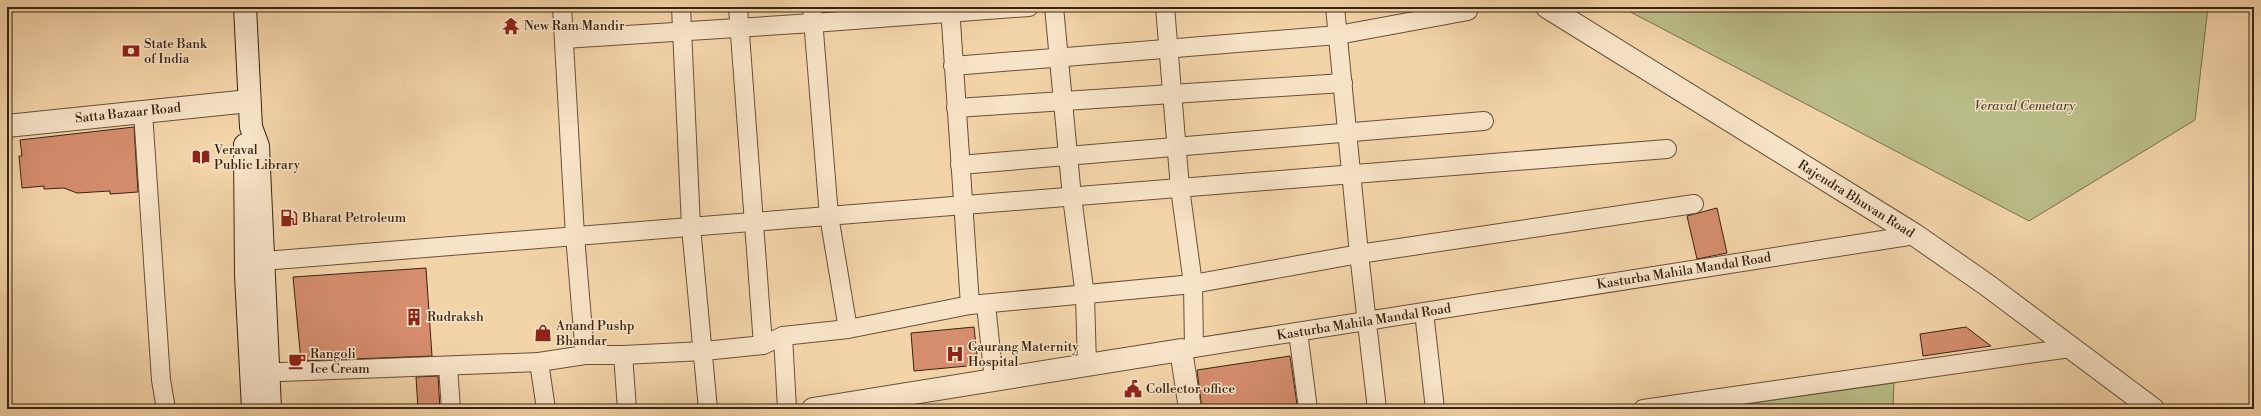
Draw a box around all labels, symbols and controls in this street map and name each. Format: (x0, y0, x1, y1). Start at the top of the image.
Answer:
temple icon: New Ram Mandir (501, 16, 521, 36)
place label: New Ram Mandir (524, 18, 625, 34)
place label: State Bank of India (144, 36, 208, 67)
bank icon: State Bank of India (121, 41, 141, 61)
park label: Veraval Cemetary (1975, 98, 2076, 114)
street label: Satta Bazaar Road (74, 99, 182, 127)
place label: Veraval Public Library (213, 142, 301, 173)
library icon: Veraval Public Library (191, 147, 211, 167)
street label: Rajendra Bhuvan Road (1795, 157, 1918, 242)
fuel station icon: Bharat Petroleum (279, 208, 299, 228)
place label: Bharat Petroleum (301, 210, 407, 226)
street label: Kasturba Mahila Mandal Road (1596, 249, 1773, 293)
street label: Kasturba Mahila Mandal Road (1276, 300, 1453, 344)
building icon: Rudraksh (404, 307, 424, 327)
place label: Rudraksh (427, 309, 484, 325)
place label: Anand Pushp Bhandar (555, 318, 634, 349)
shop icon: Anand Pushp Bhandar (533, 323, 553, 343)
place label: Gaurang Maternity Hospital (968, 339, 1079, 370)
hospital icon: Gaurang Maternity Hospital (945, 344, 965, 364)
place label: Rangoli Ice Cream (310, 346, 370, 377)
cafe icon: Rangoli Ice Cream (287, 351, 307, 371)
public building icon: Collector office (1123, 379, 1143, 399)
place label: Collector office (1146, 381, 1235, 397)

